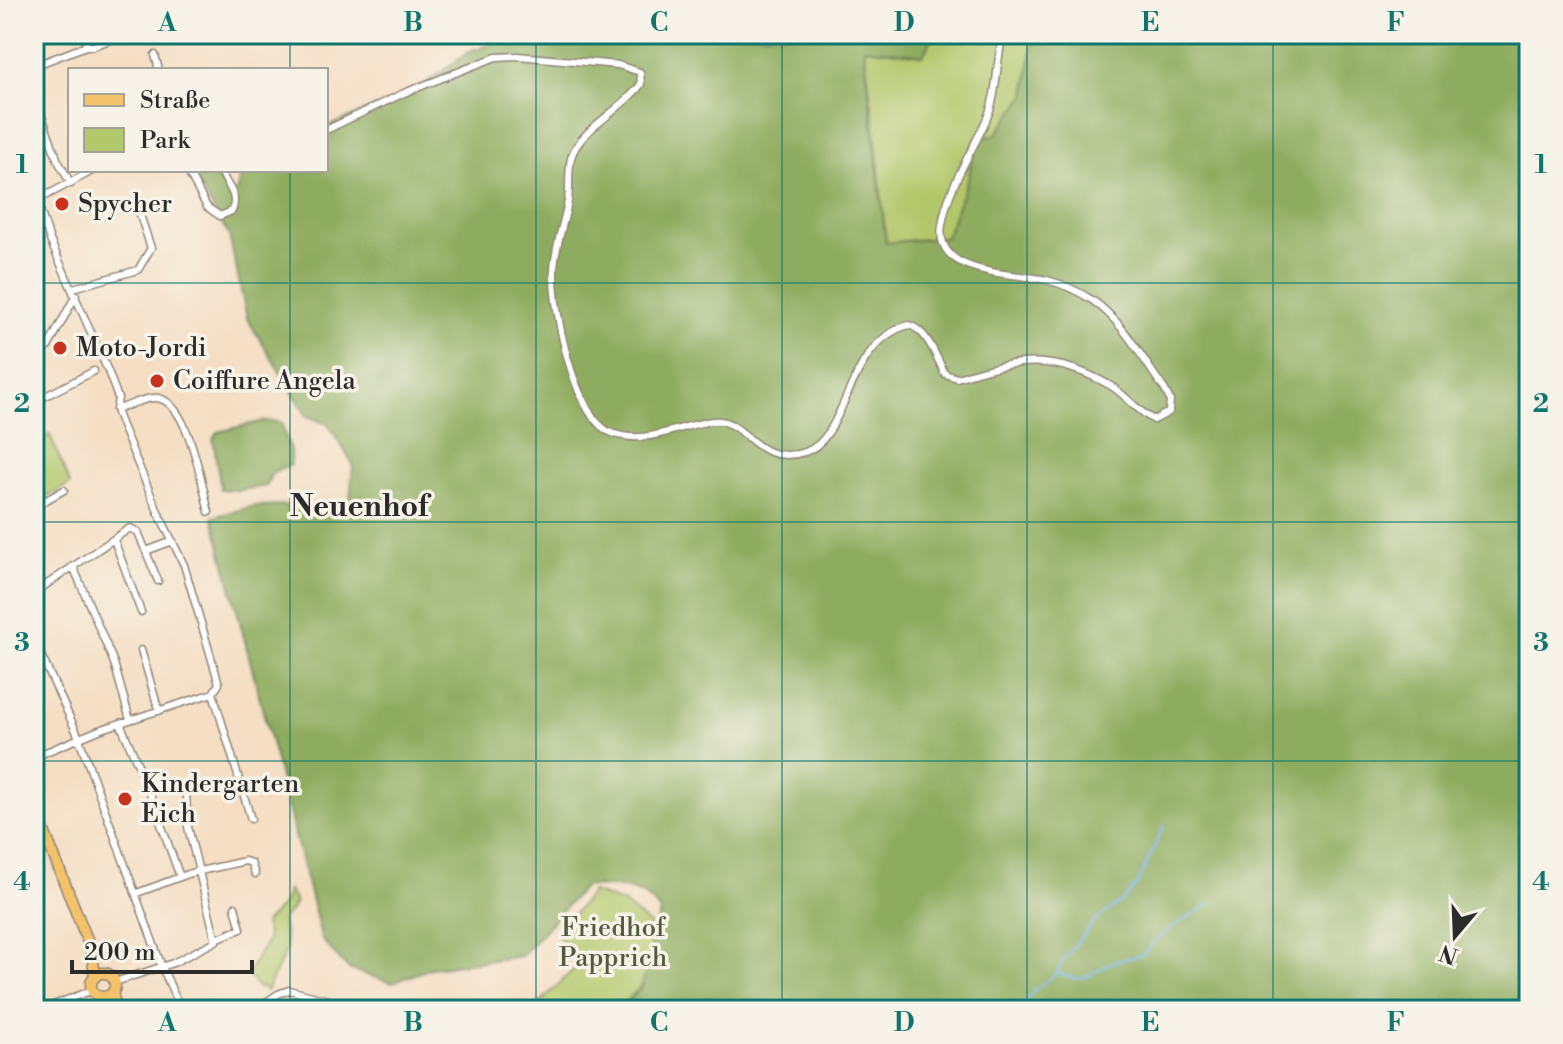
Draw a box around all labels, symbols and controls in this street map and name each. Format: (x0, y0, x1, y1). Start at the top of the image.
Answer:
text: A (157, 7, 177, 39)
text: B (403, 7, 423, 39)
text: C (650, 7, 668, 39)
text: D (894, 7, 914, 39)
text: E (1141, 7, 1159, 39)
text: F (1387, 7, 1405, 39)
legend (68, 68, 328, 172)
text: Straße (140, 86, 210, 116)
text: Park (140, 126, 191, 156)
text: 1 (16, 149, 29, 181)
text: 1 (1535, 149, 1548, 181)
place label: Spycher (78, 188, 172, 220)
marker: Spycher (53, 195, 71, 213)
place label: Moto-Jordi (76, 332, 207, 364)
marker: Moto-Jordi (51, 339, 69, 357)
place label: Coiffure Angela (173, 365, 356, 397)
marker: Coiffure Angela (148, 372, 166, 390)
text: 2 (14, 388, 30, 420)
text: 2 (1533, 388, 1549, 420)
district label: Neuenhof (290, 488, 432, 526)
text: 3 (14, 627, 30, 659)
text: 3 (1533, 627, 1549, 659)
place label: Kindergarten Eich (141, 768, 299, 830)
marker: Kindergarten Eich (116, 790, 134, 808)
text: 4 (13, 866, 31, 898)
text: 4 (1532, 866, 1550, 898)
north arrow (1415, 896, 1495, 976)
park label: Friedhof Papprich (559, 912, 667, 974)
scale bar (72, 924, 252, 974)
text: 200 m (84, 938, 155, 968)
text: N (1436, 938, 1462, 969)
text: A (157, 1007, 177, 1039)
text: B (403, 1007, 423, 1039)
text: C (650, 1007, 668, 1039)
text: D (894, 1007, 914, 1039)
text: E (1141, 1007, 1159, 1039)
text: F (1387, 1007, 1405, 1039)

